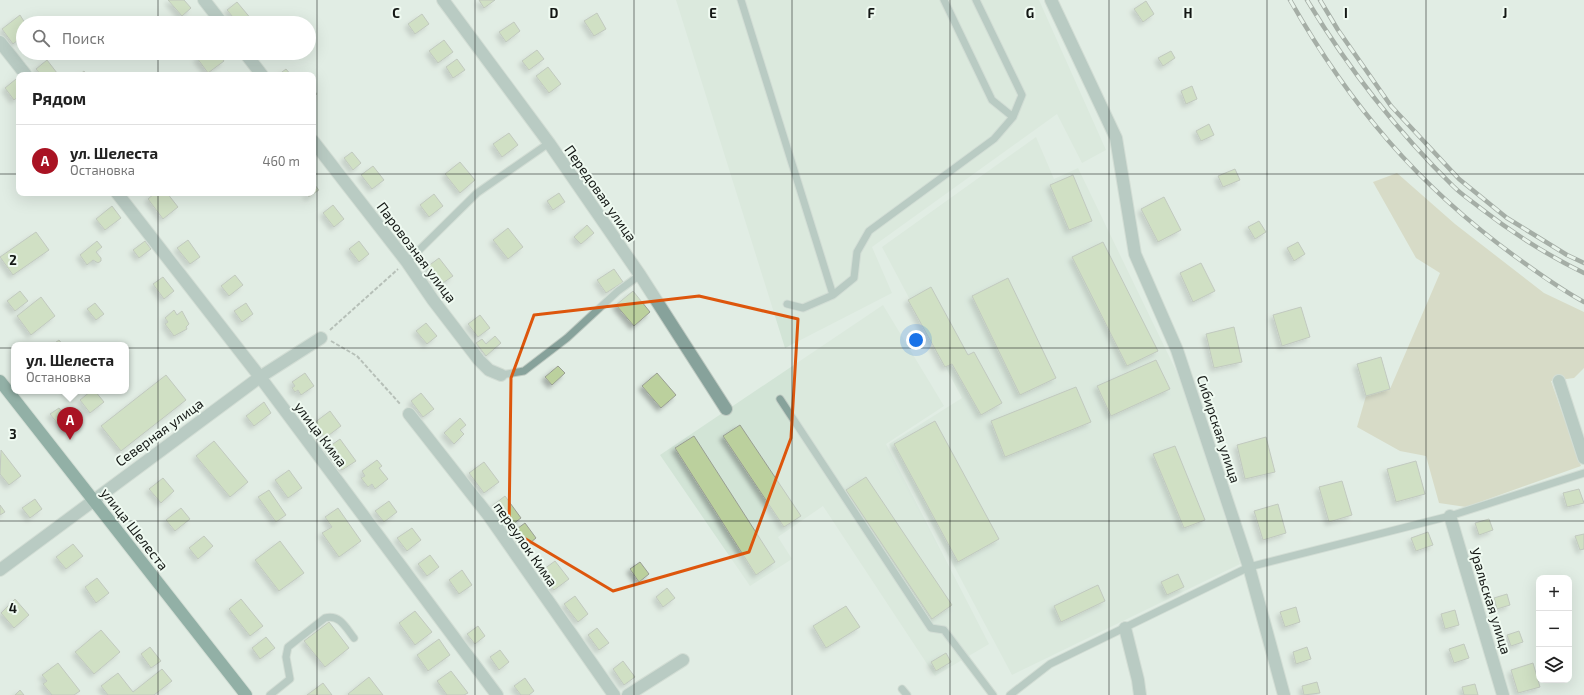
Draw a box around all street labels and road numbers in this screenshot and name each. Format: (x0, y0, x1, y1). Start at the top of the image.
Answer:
street label: Передовая улица (561, 141, 641, 245)
street label: Паровозная улица (374, 198, 460, 306)
street label: Сибирская улица (1194, 373, 1244, 485)
street label: Северная улица (112, 394, 206, 470)
street label: улица Кима (291, 398, 351, 470)
street label: улица Шелеста (98, 484, 172, 574)
street label: переулок Кима (490, 498, 562, 590)
street label: Уральская улица (1467, 546, 1515, 656)

